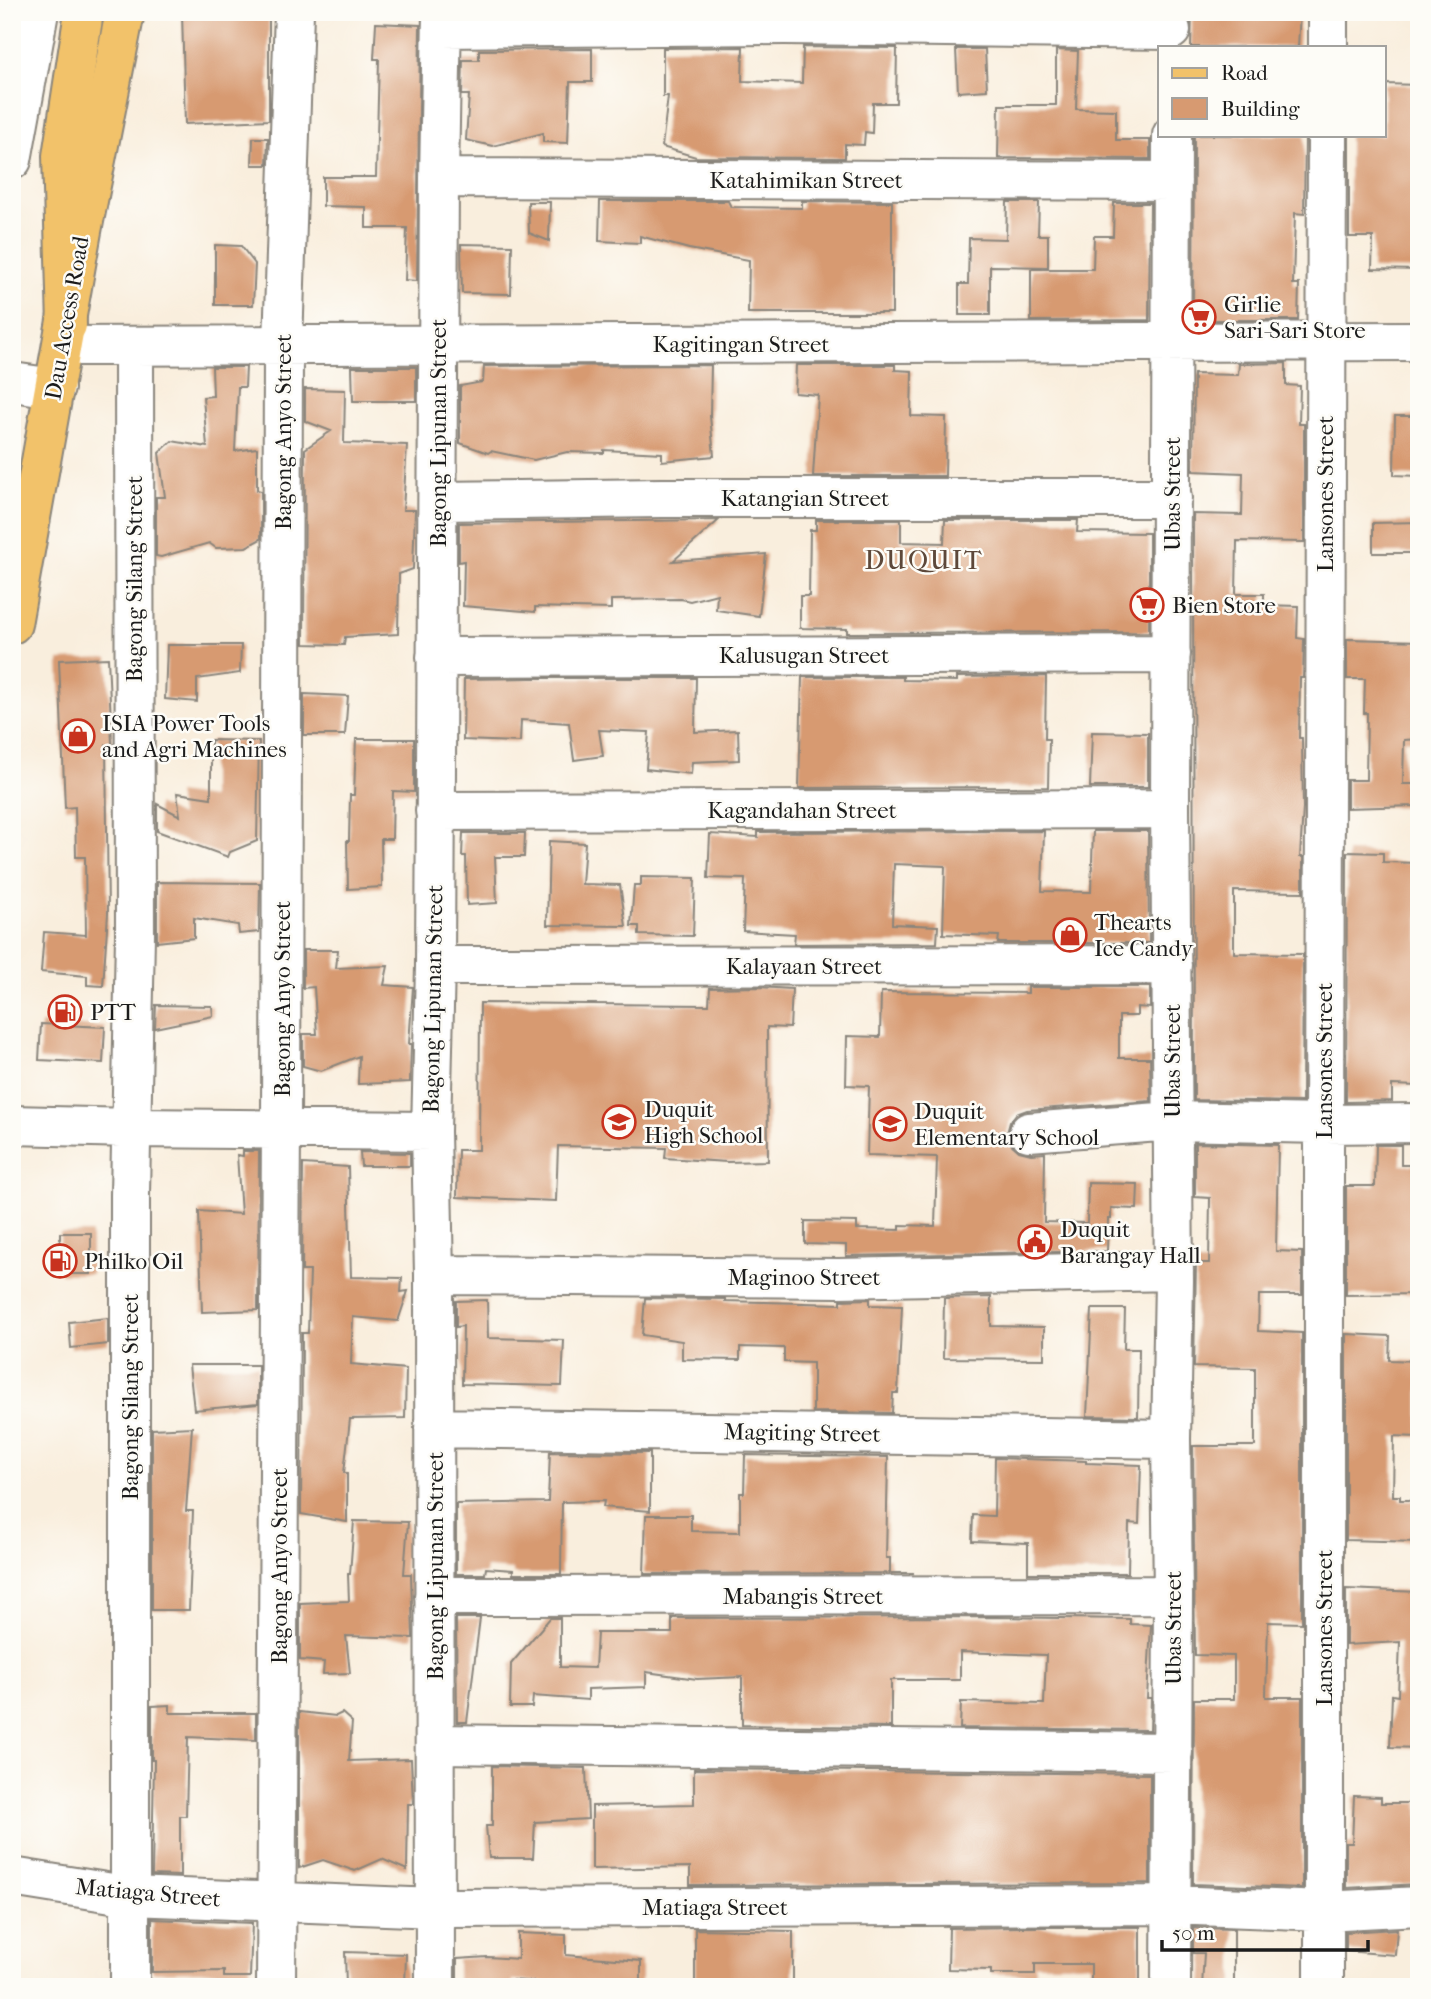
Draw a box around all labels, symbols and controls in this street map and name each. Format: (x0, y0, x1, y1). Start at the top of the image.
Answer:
legend (1158, 46, 1386, 136)
text: Road (1221, 61, 1268, 85)
text: Building (1221, 97, 1300, 121)
street label: Katahimikan Street (709, 167, 903, 194)
street label: Dau Access Road (39, 234, 95, 402)
place label: Girlie Sari-Sari Store (1224, 291, 1366, 344)
supermarket icon: Girlie Sari-Sari Store (1180, 298, 1218, 336)
street label: Bagong Lipunan Street (425, 319, 452, 547)
street label: Kagitingan Street (653, 331, 829, 358)
street label: Bagong Anyo Street (270, 334, 297, 530)
street label: Lansones Street (1312, 416, 1339, 572)
street label: Ubas Street (1159, 437, 1186, 551)
street label: Bagong Silang Street (121, 476, 148, 682)
street label: Katangian Street (721, 485, 889, 512)
district label: DUQUIT (864, 545, 984, 576)
supermarket icon: Bien Store (1128, 586, 1166, 624)
place label: Bien Store (1172, 592, 1276, 619)
street label: Kalusugan Street (719, 642, 889, 669)
place label: ISIA Power Tools and Agri Machines (102, 710, 287, 763)
shop icon: ISIA Power Tools and Agri Machines (59, 717, 97, 755)
street label: Kagandahan Street (707, 797, 897, 824)
street label: Bagong Lipunan Street (418, 884, 448, 1114)
street label: Bagong Anyo Street (269, 901, 296, 1097)
place label: Thearts Ice Candy (1094, 909, 1194, 962)
shop icon: Thearts Ice Candy (1051, 916, 1089, 954)
street label: Kalayaan Street (726, 953, 882, 980)
street label: Lansones Street (1311, 983, 1338, 1139)
fuel station icon: PTT (46, 993, 84, 1031)
place label: PTT (90, 999, 136, 1026)
street label: Ubas Street (1159, 1004, 1186, 1118)
place label: Duquit High School (644, 1096, 764, 1149)
place label: Duquit Elementary School (914, 1098, 1100, 1151)
school or university icon: Duquit High School (600, 1103, 638, 1141)
school or university icon: Duquit Elementary School (871, 1105, 909, 1143)
place label: Duquit Barangay Hall (1060, 1216, 1201, 1269)
public building icon: Duquit Barangay Hall (1016, 1223, 1054, 1261)
fuel station icon: Philko Oil (41, 1242, 79, 1280)
place label: Philko Oil (84, 1248, 184, 1275)
street label: Maginoo Street (727, 1264, 881, 1291)
street label: Bagong Silang Street (117, 1294, 144, 1500)
street label: Magiting Street (723, 1418, 881, 1448)
street label: Bagong Lipunan Street (422, 1452, 449, 1680)
street label: Bagong Anyo Street (266, 1468, 293, 1664)
street label: Lansones Street (1311, 1550, 1338, 1706)
street label: Ubas Street (1160, 1571, 1187, 1685)
street label: Mabangis Street (722, 1583, 884, 1610)
street label: Matiaga Street (74, 1873, 222, 1913)
street label: Matiaga Street (642, 1894, 788, 1921)
scale bar (1162, 1908, 1368, 1952)
text: 50 m (1172, 1921, 1215, 1945)

